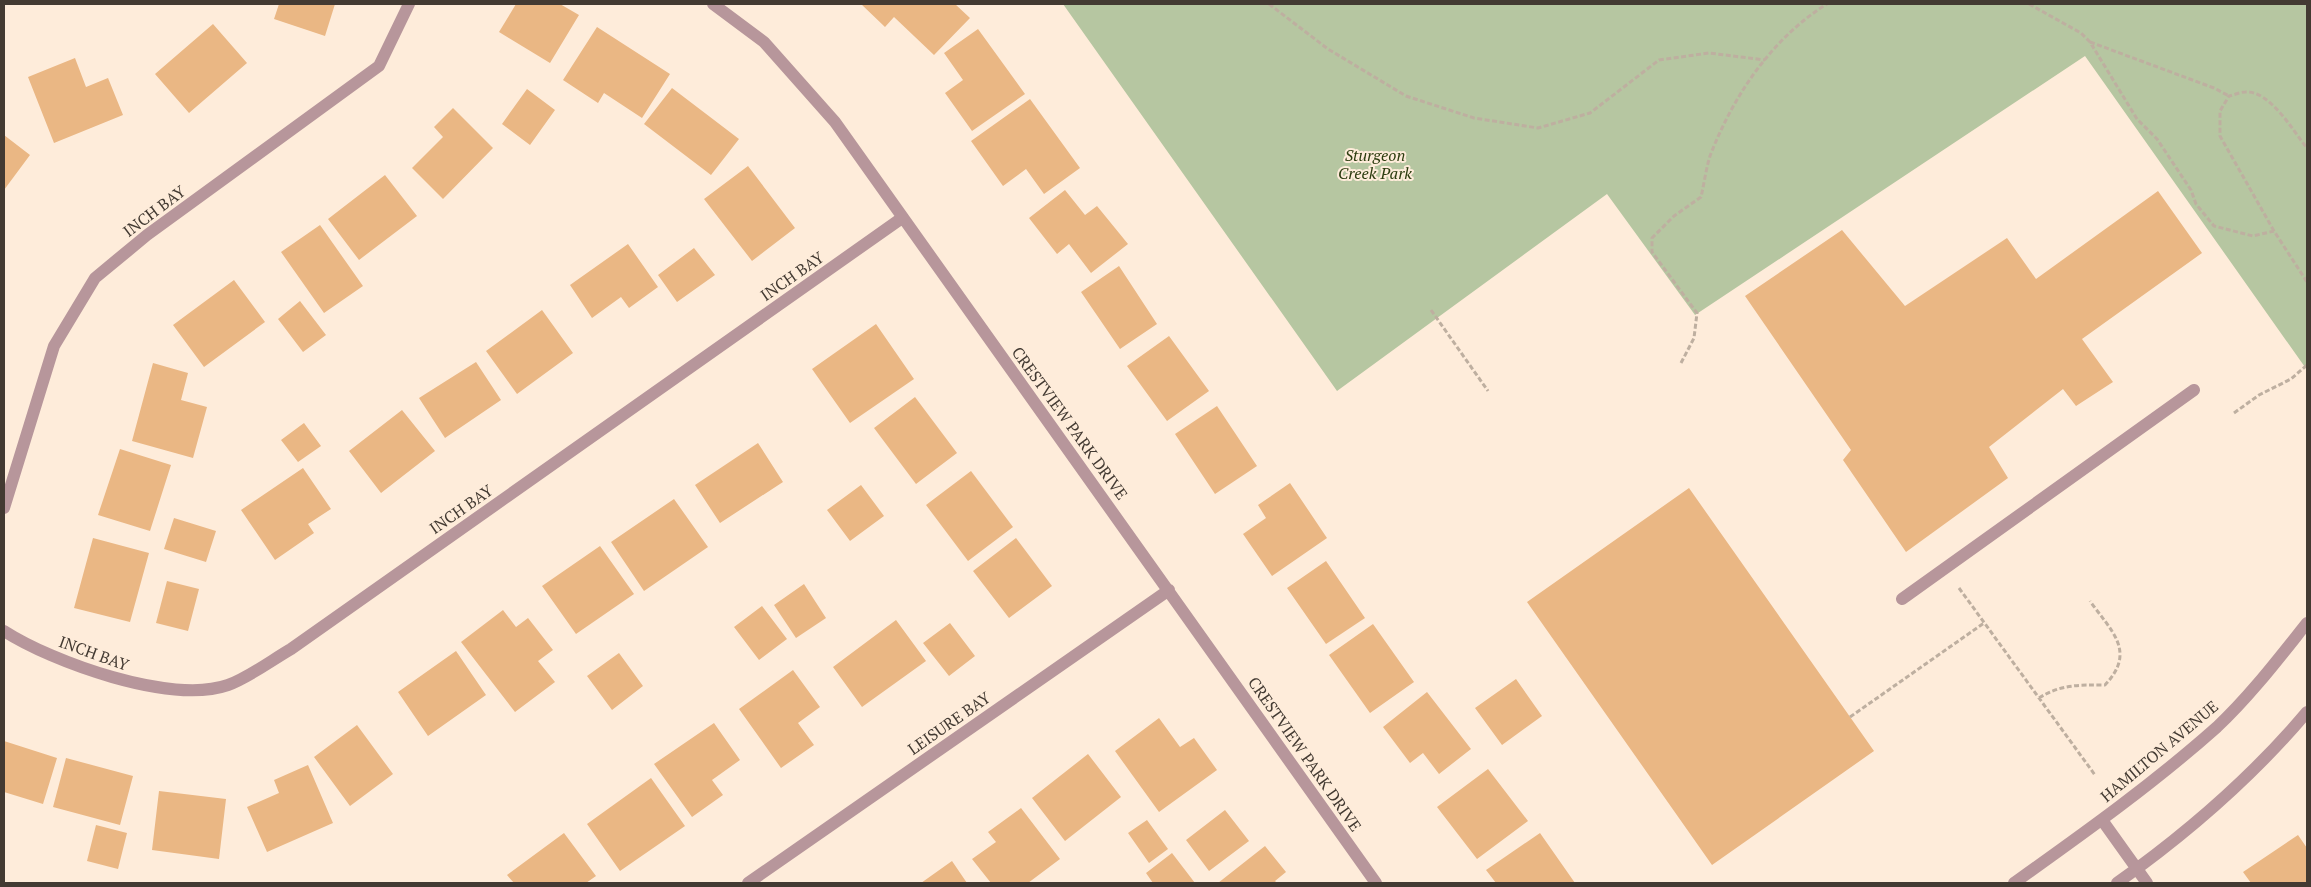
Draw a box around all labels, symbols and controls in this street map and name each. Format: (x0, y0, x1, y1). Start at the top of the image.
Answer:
park label: Sturgeon Creek Park (1338, 144, 1412, 184)
street label: INCH BAY (118, 180, 190, 242)
street label: INCH BAY (756, 246, 829, 306)
street label: CRESTVIEW PARK DRIVE (1007, 342, 1133, 504)
street label: INCH BAY (425, 479, 498, 539)
street label: INCH BAY (56, 630, 133, 676)
street label: CRESTVIEW PARK DRIVE (1243, 672, 1367, 836)
street label: LEISURE BAY (903, 686, 995, 760)
street label: HAMILTON AVENUE (2096, 695, 2222, 807)

